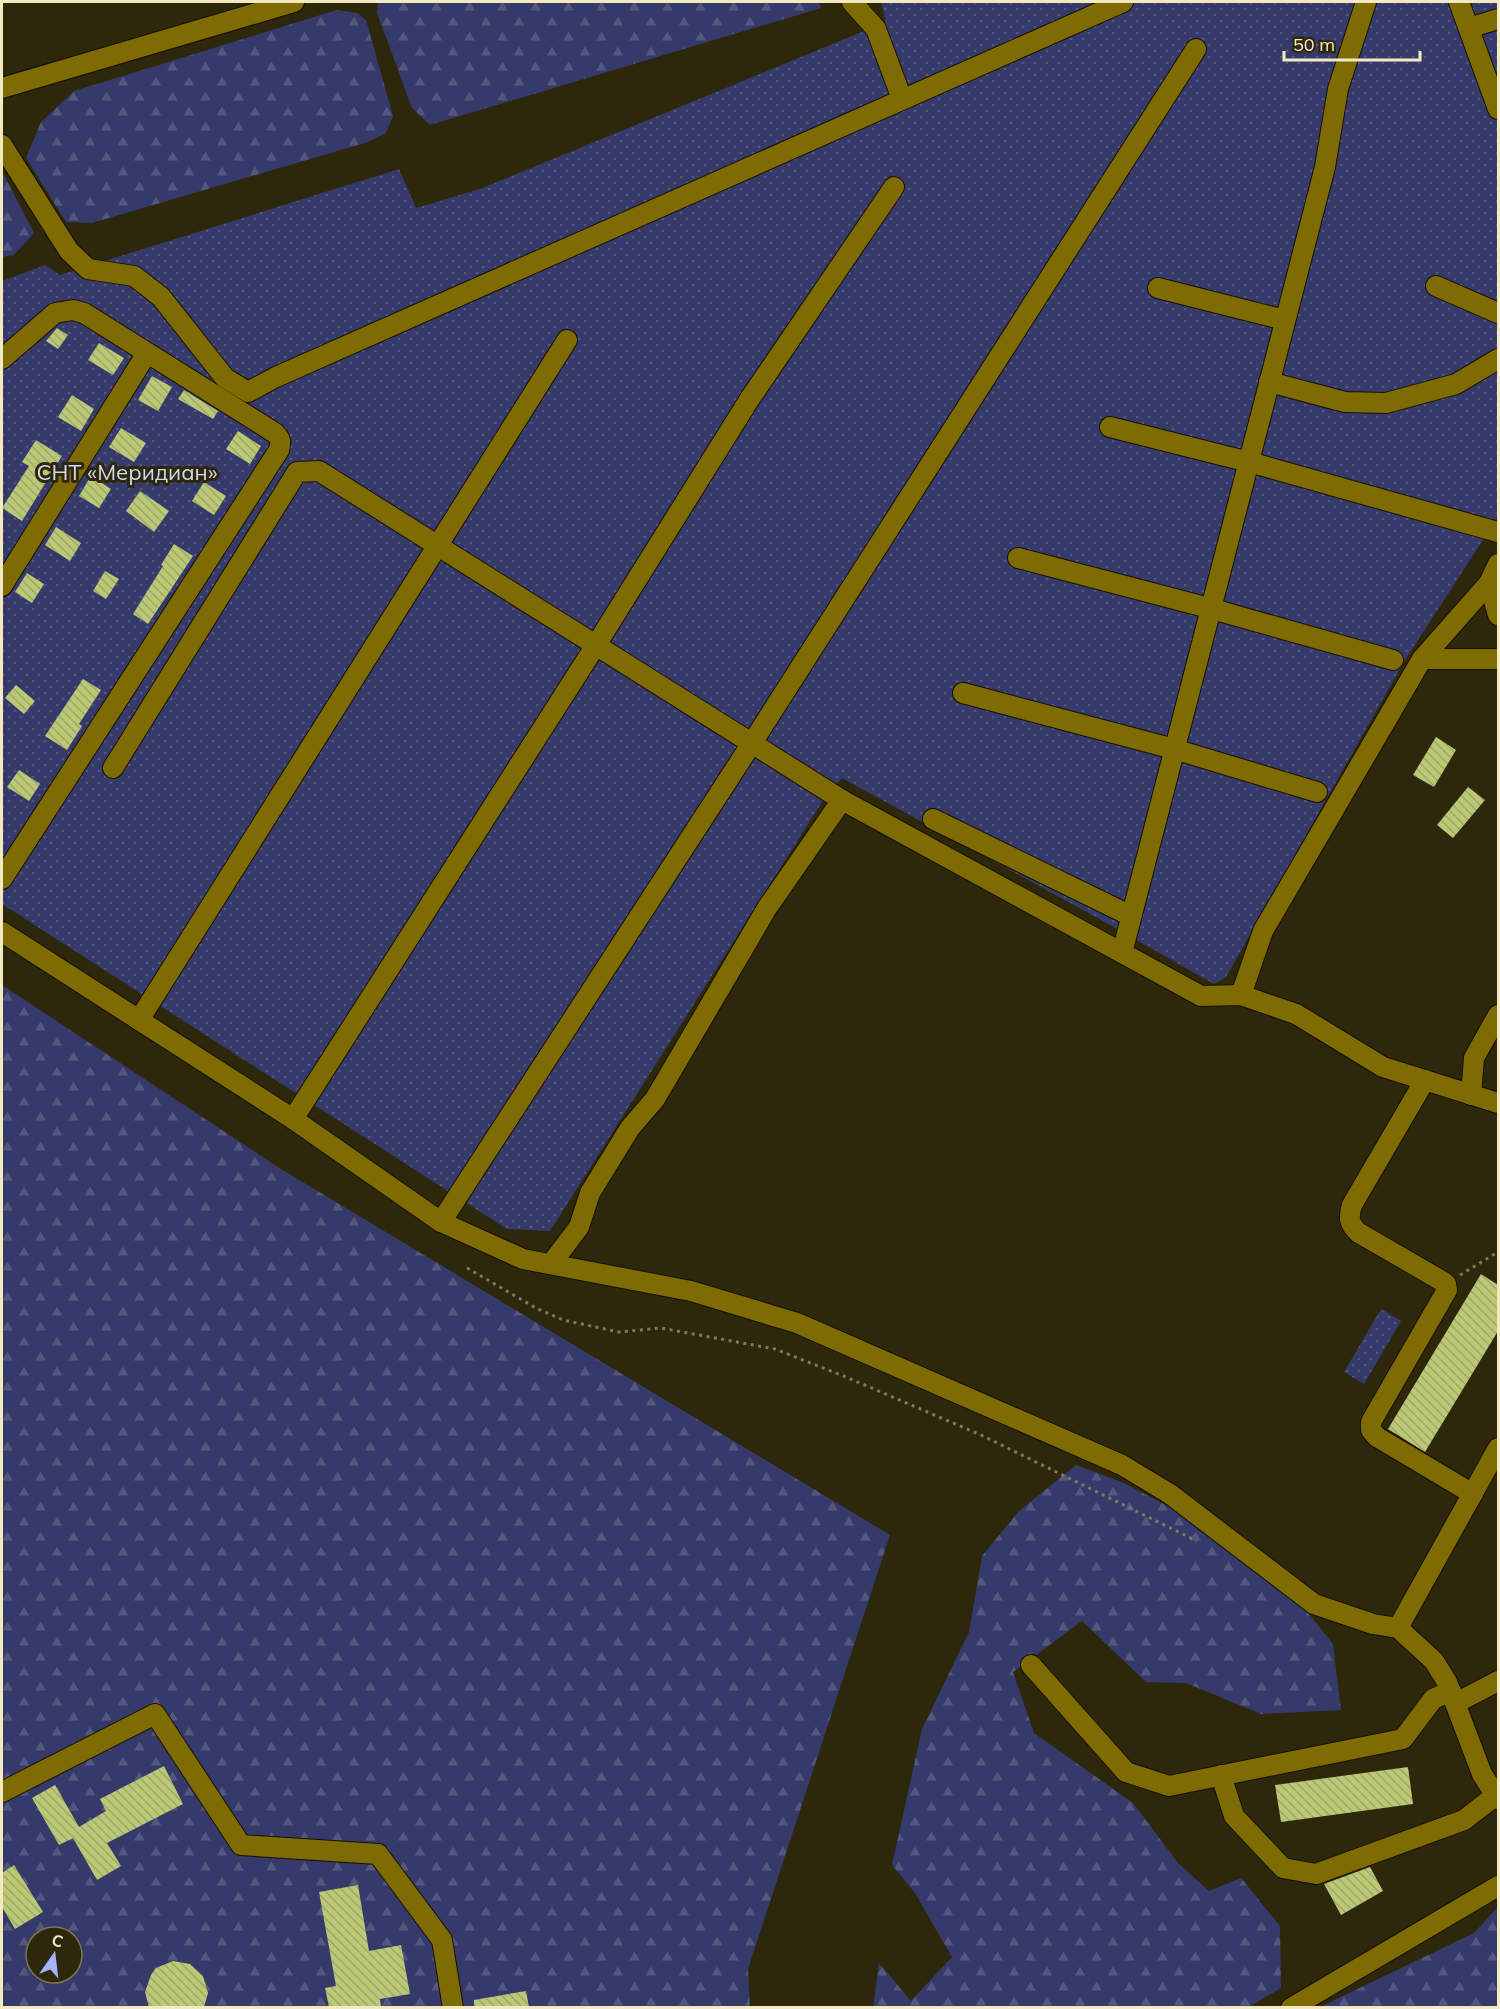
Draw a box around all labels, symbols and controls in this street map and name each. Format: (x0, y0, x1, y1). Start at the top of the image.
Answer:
scale bar (1284, 24, 1420, 62)
text: 50 m (1293, 33, 1335, 56)
park label: СНТ «Меридиан» (36, 458, 218, 486)
north arrow (24, 1925, 84, 1985)
text: С (50, 1929, 65, 1951)

